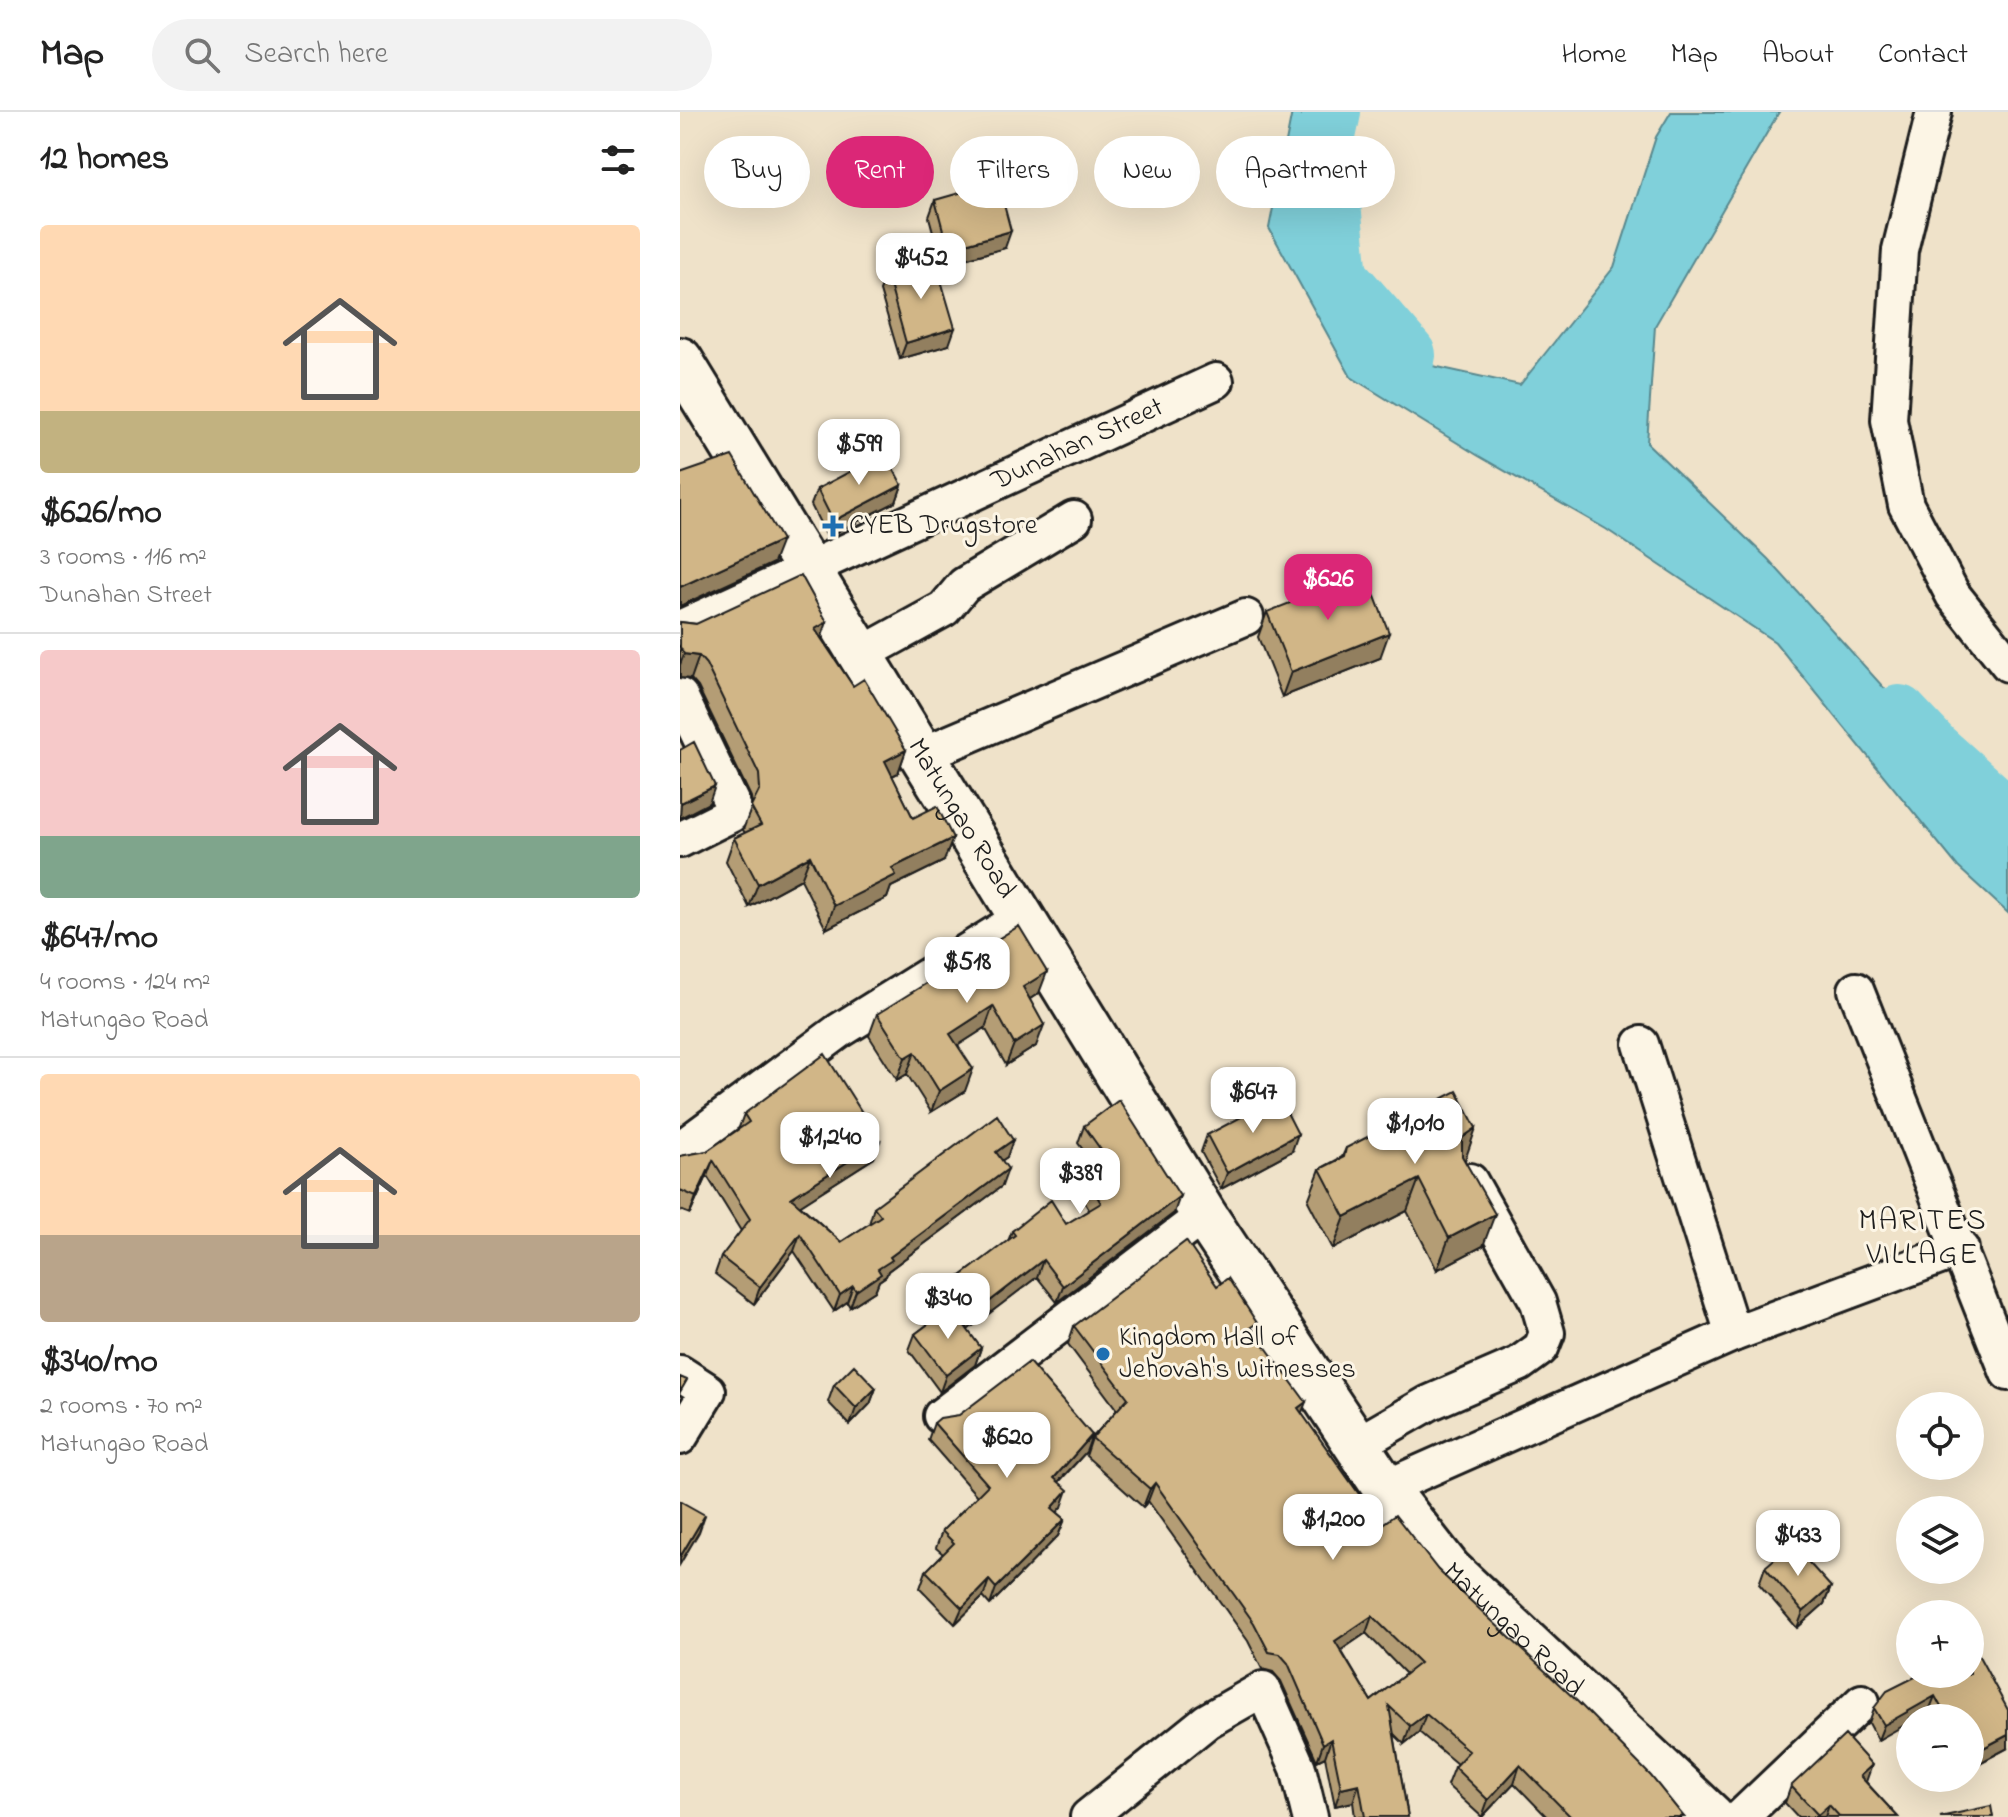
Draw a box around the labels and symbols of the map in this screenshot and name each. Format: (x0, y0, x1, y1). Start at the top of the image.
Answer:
pin: $452 (874, 233, 968, 301)
street label: Dunahan Street (984, 387, 1171, 503)
pin: $599 (812, 419, 906, 487)
place label: CYEB Drugstore (849, 506, 1038, 547)
marker: CYEB Drugstore (824, 517, 842, 535)
pin: $626 (1281, 554, 1375, 622)
street label: Matungao Road (896, 731, 1026, 907)
pin: $518 (920, 937, 1014, 1005)
pin: $647 (1206, 1067, 1300, 1135)
pin: $1,010 (1350, 1098, 1480, 1166)
pin: $1,240 (765, 1112, 895, 1180)
pin: $389 (1033, 1148, 1127, 1216)
district label: MARITES VILLAGE (1859, 1200, 1987, 1278)
pin: $340 (901, 1273, 995, 1341)
place label: Kingdom Hall of Jehovah's Witnesses (1119, 1318, 1356, 1391)
marker: Kingdom Hall of Jehovah's Witnesses (1094, 1345, 1112, 1363)
pin: $620 (960, 1412, 1054, 1480)
pin: $1,200 (1268, 1494, 1398, 1562)
pin: $433 (1751, 1510, 1845, 1578)
street label: Matungao Road (1433, 1553, 1593, 1707)

